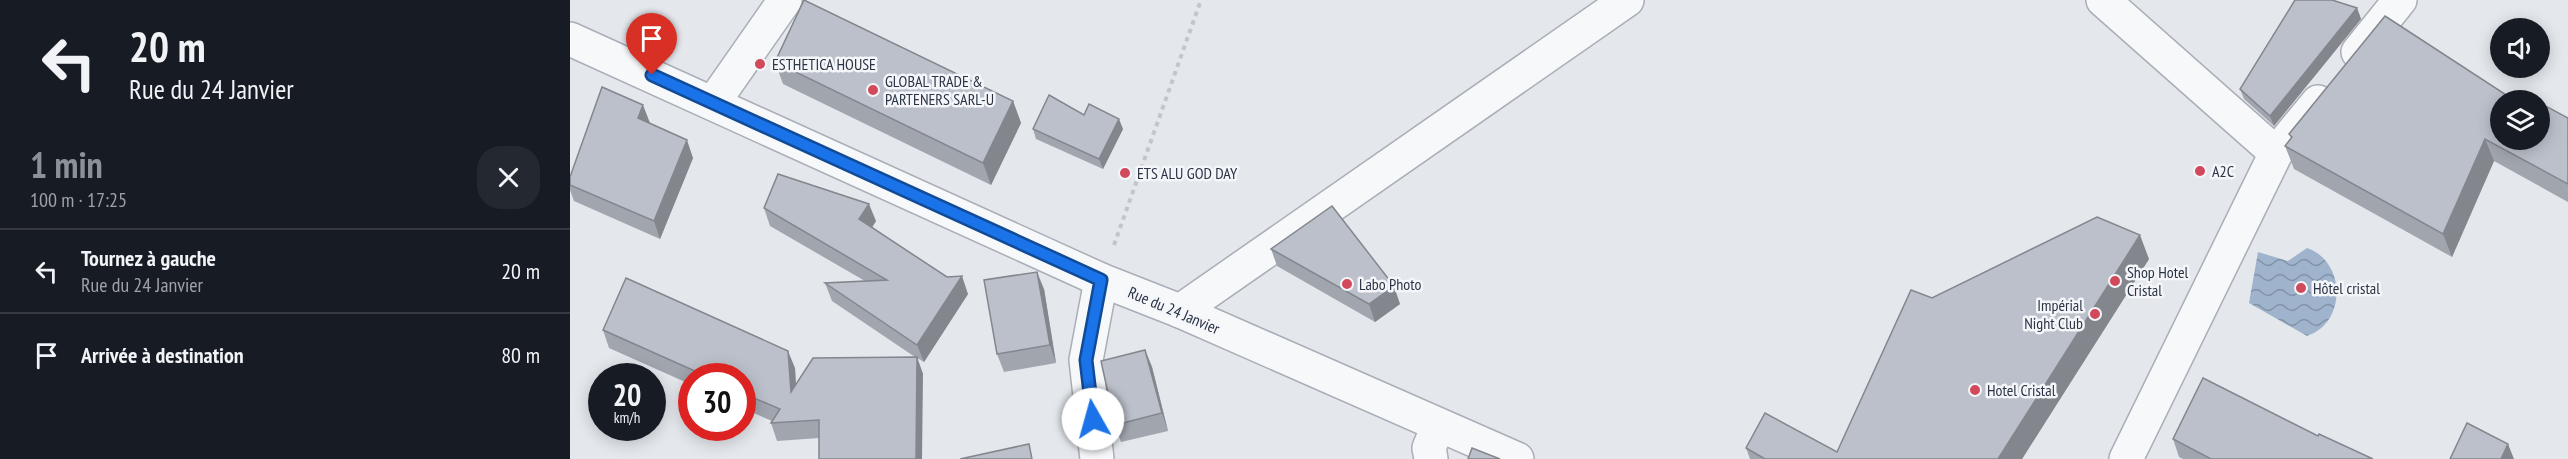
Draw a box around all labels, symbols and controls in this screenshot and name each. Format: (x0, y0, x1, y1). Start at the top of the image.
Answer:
pin (626, 13, 677, 75)
map controls (2490, 18, 2550, 150)
button: sound (2490, 18, 2550, 78)
text: 20 m (129, 19, 206, 74)
icon: arrive (635, 22, 668, 55)
icon: left (30, 24, 108, 102)
place label: ESTHETICA HOUSE (772, 54, 876, 74)
marker: ESTHETICA HOUSE (753, 57, 767, 71)
place label: GLOBAL TRADE & PARTENERS SARL-U (885, 71, 994, 109)
text: Rue du 24 Janvier (129, 72, 294, 106)
marker: GLOBAL TRADE & PARTENERS SARL-U (866, 83, 880, 97)
button: layers (2490, 90, 2550, 150)
text: 1 min (30, 141, 103, 188)
button: close (477, 146, 540, 209)
place label: A2C (2212, 161, 2234, 181)
place label: ETS ALU GOD DAY (1137, 163, 1238, 183)
marker: A2C (2193, 164, 2207, 178)
marker: ETS ALU GOD DAY (1118, 166, 1132, 180)
text: 100 m · 17:25 (30, 187, 127, 213)
text: Tournez à gauche (81, 244, 216, 272)
icon: left (30, 255, 63, 288)
text: 20 m (501, 257, 540, 285)
place label: Shop Hotel Cristal (2127, 262, 2189, 300)
text: Rue du 24 Janvier (81, 272, 203, 298)
place label: Labo Photo (1359, 274, 1422, 294)
marker: Shop Hotel Cristal (2108, 274, 2122, 288)
marker: Labo Photo (1340, 277, 1354, 291)
place label: Hôtel cristal (2313, 278, 2380, 298)
marker: Hôtel cristal (2294, 281, 2308, 295)
street label: Rue du 24 Janvier (1125, 282, 1223, 339)
place label: Impérial Night Club (2024, 295, 2083, 333)
marker: Impérial Night Club (2088, 307, 2102, 321)
icon: arrive (30, 339, 63, 372)
text: Arrivée à destination (81, 341, 244, 369)
text: 80 m (501, 341, 540, 369)
speed limit sign: 30 (678, 363, 756, 441)
text: 20 (613, 375, 641, 414)
place label: Hotel Cristal (1987, 380, 2056, 400)
marker: Hotel Cristal (1968, 383, 1982, 397)
position arrow (1061, 387, 1125, 451)
text: km/h (614, 408, 640, 427)

